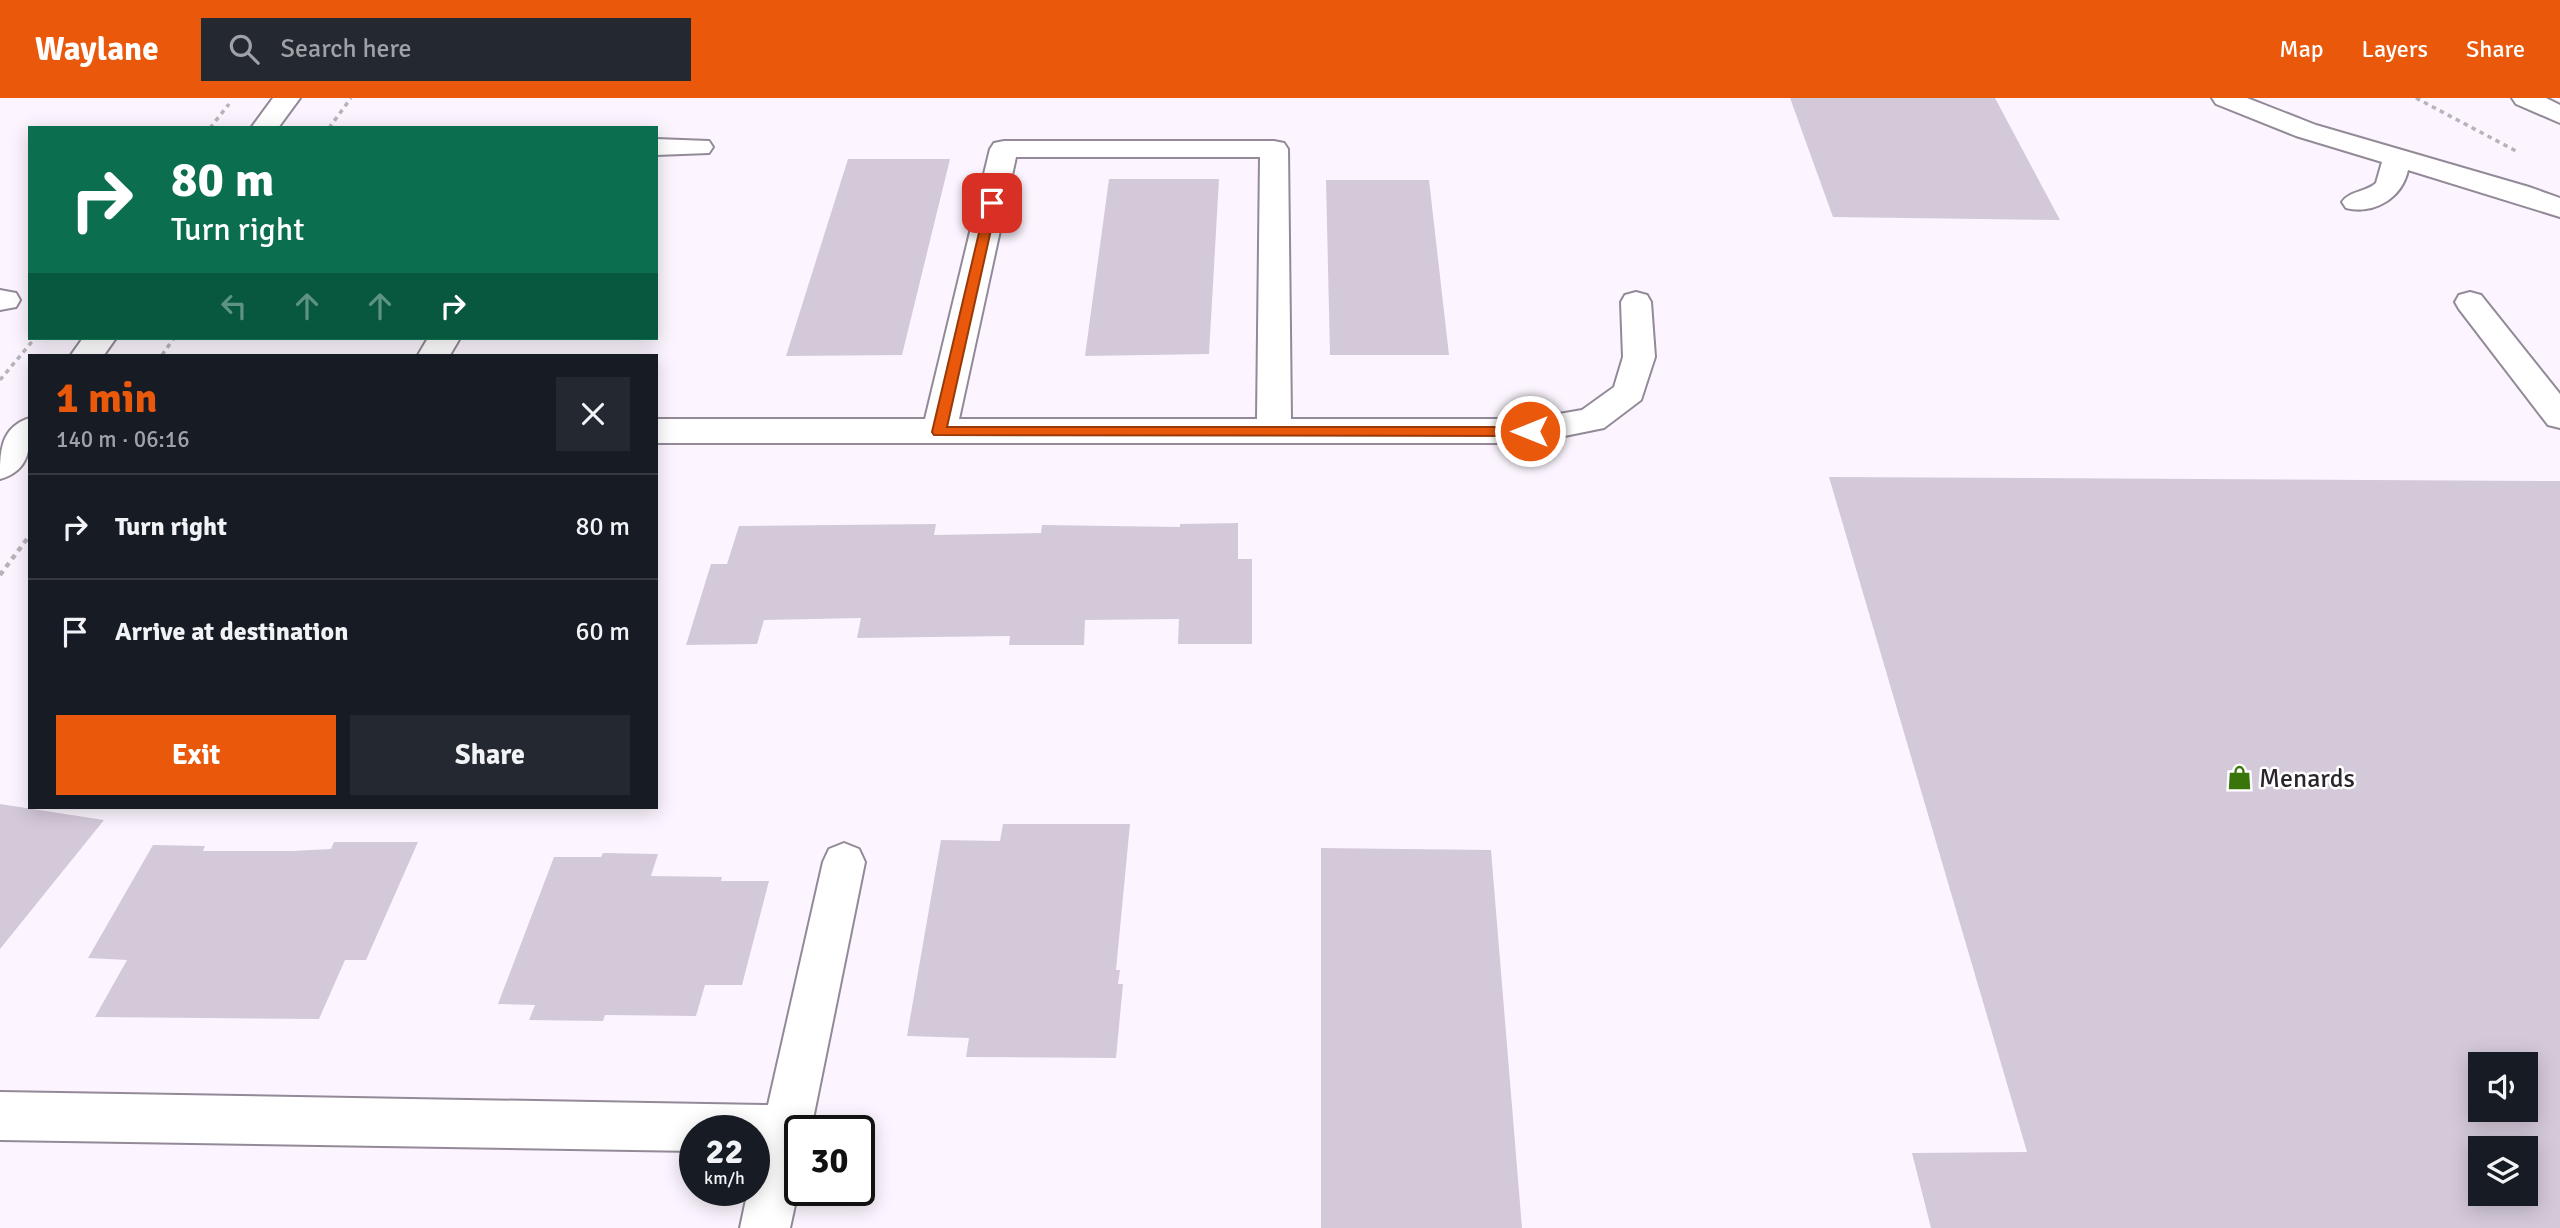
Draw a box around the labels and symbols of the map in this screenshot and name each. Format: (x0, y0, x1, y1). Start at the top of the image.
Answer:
pin (962, 173, 1022, 233)
position arrow (1493, 394, 1567, 468)
place label: Menards (2259, 763, 2355, 795)
shop icon: Menards (2225, 764, 2253, 792)
speed limit sign: 30 (784, 1115, 875, 1206)

